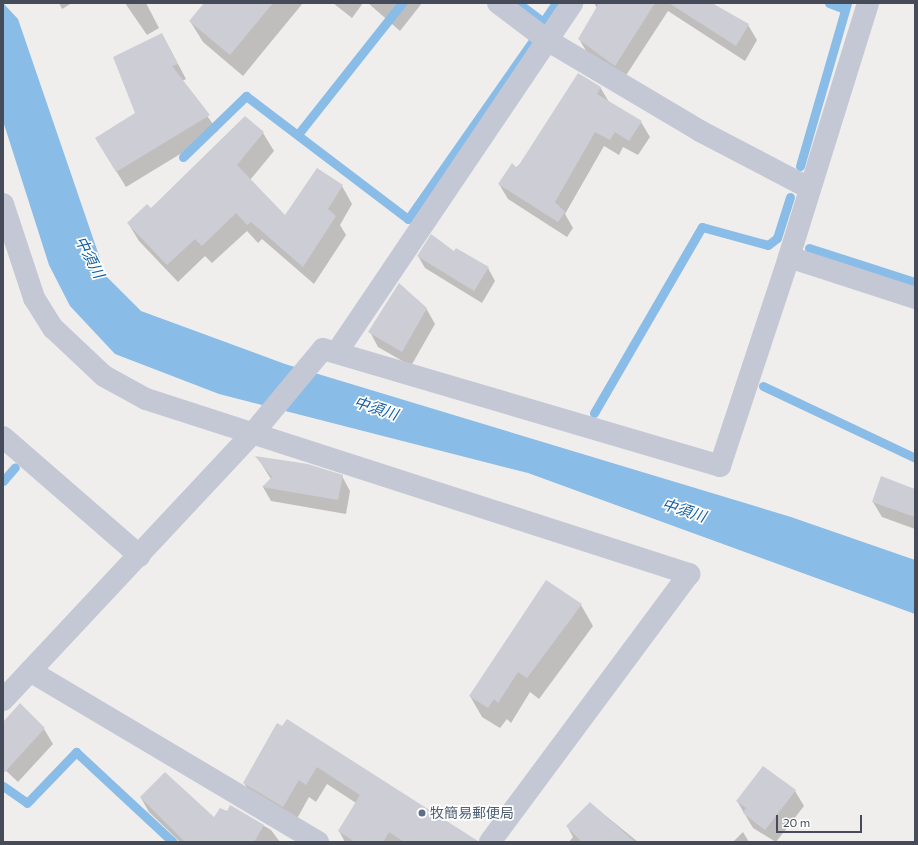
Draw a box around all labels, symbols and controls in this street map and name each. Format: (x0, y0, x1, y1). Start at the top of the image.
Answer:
water label: 中須川 (72, 233, 108, 281)
water label: 中須川 (352, 392, 400, 424)
water label: 中須川 (660, 494, 708, 526)
place label: 牧簡易郵便局 (430, 805, 514, 821)
scale bar (778, 807, 864, 833)
marker: 牧簡易郵便局 (417, 808, 427, 818)
text: 20 m (783, 815, 810, 829)

